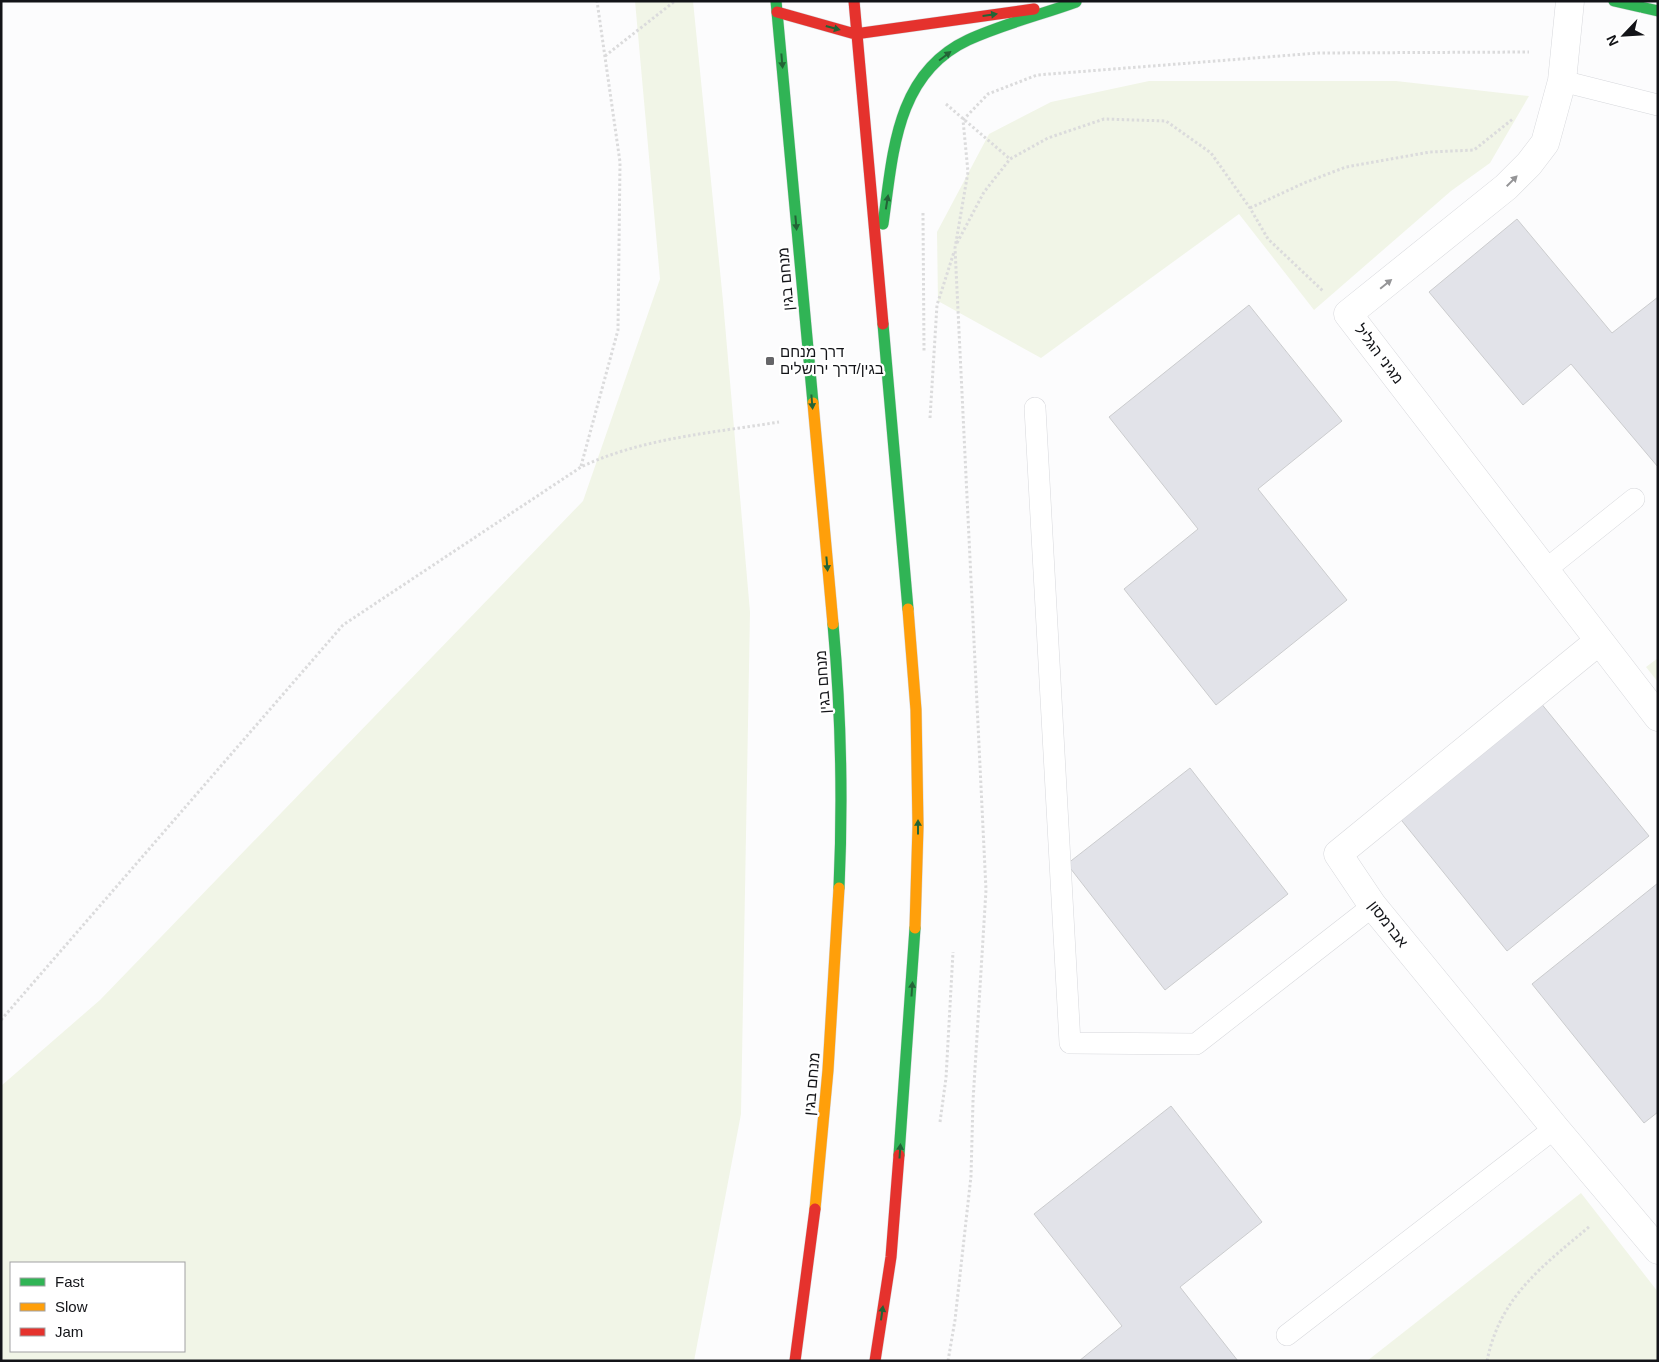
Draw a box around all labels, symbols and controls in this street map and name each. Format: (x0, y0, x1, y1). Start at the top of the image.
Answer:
north arrow (1599, 10, 1649, 60)
one-way arrow (983, 11, 999, 19)
one-way arrow (826, 24, 841, 32)
text: N (1603, 33, 1622, 48)
one-way arrow (938, 51, 951, 62)
one-way arrow (778, 53, 786, 69)
one-way arrow (1506, 176, 1518, 188)
one-way arrow (883, 194, 891, 210)
one-way arrow (792, 215, 800, 231)
street label: מנחם בגין (774, 247, 797, 311)
one-way arrow (1379, 278, 1392, 289)
street label: מגיני הגליל (1352, 321, 1407, 387)
place label: דרך מנחם בגין/דרך ירושלים (780, 343, 884, 377)
marker: דרך מנחם בגין/דרך ירושלים (764, 355, 776, 367)
one-way arrow (809, 394, 817, 410)
one-way arrow (824, 556, 832, 572)
street label: מנחם בגין (812, 650, 833, 714)
one-way arrow (914, 818, 922, 834)
street label: אברמסון (1365, 897, 1412, 951)
one-way arrow (908, 981, 916, 997)
street label: מנחם בגין (800, 1052, 823, 1116)
one-way arrow (897, 1143, 905, 1159)
legend (10, 1262, 185, 1352)
text: Fast (55, 1273, 85, 1290)
text: Slow (55, 1298, 88, 1315)
one-way arrow (879, 1304, 887, 1320)
text: Jam (55, 1323, 83, 1340)

